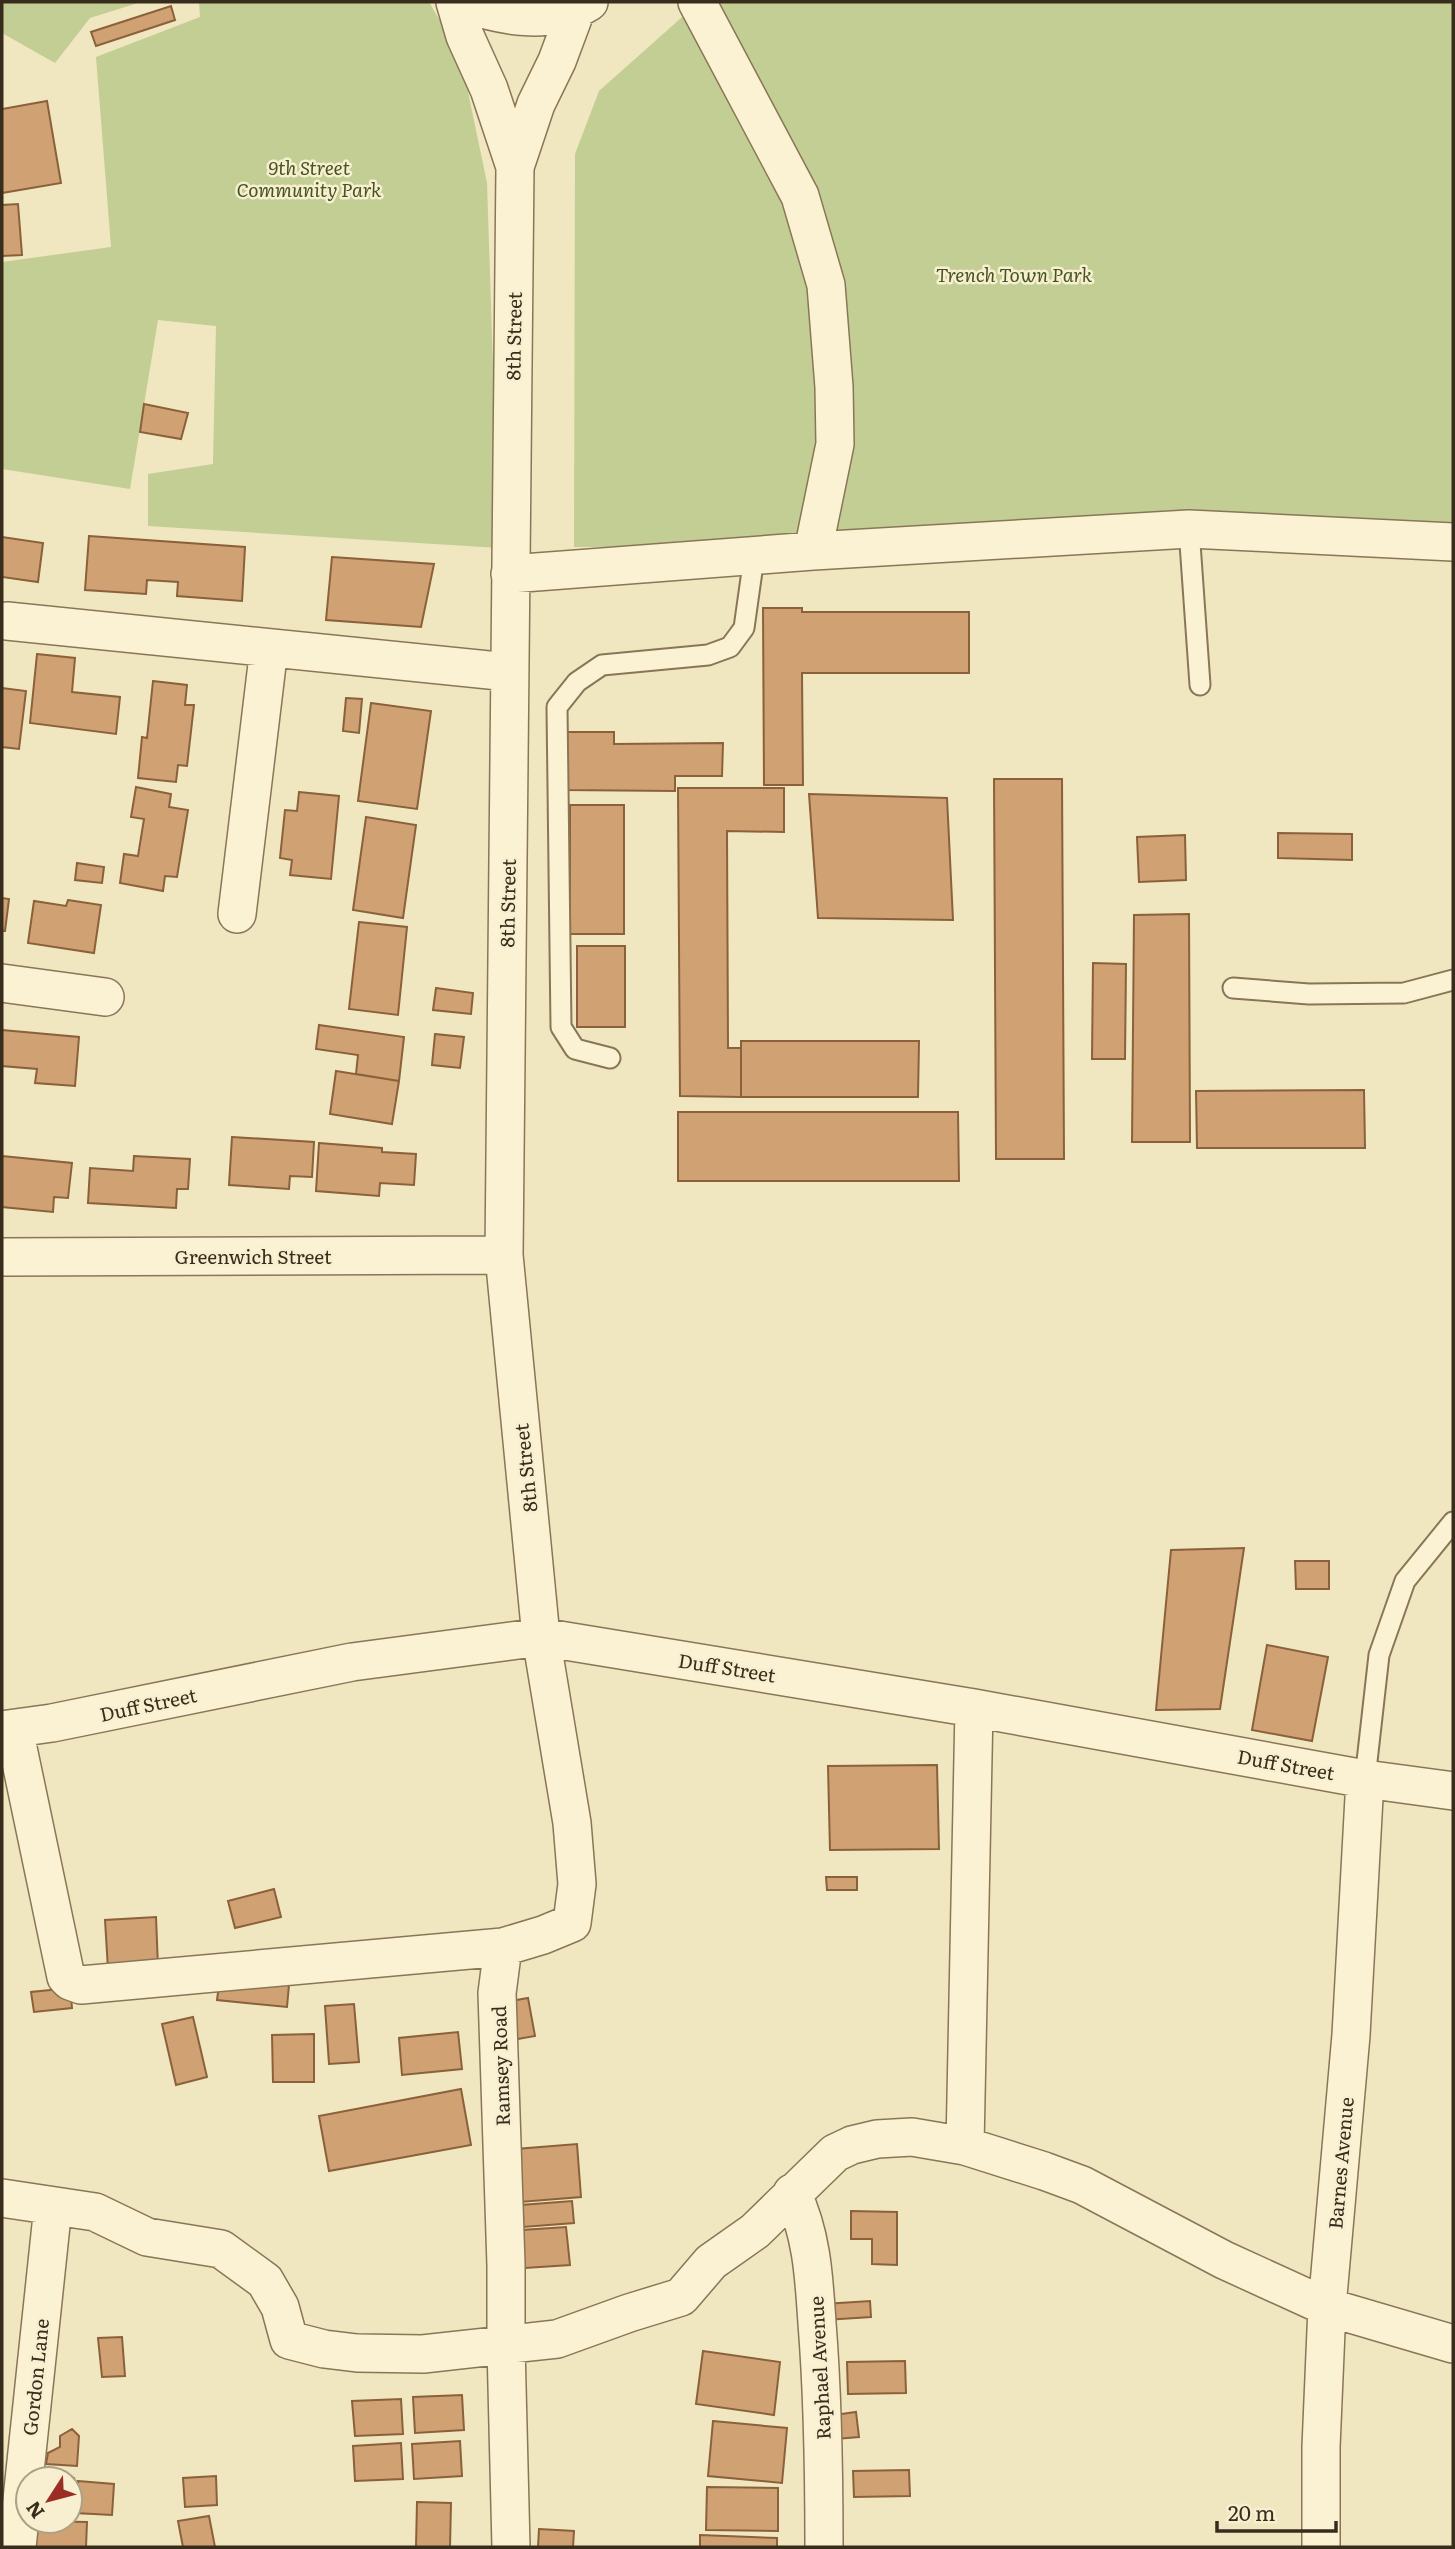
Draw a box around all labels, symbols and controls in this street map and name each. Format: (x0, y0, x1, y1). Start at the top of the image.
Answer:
park label: 9th Street Community Park (237, 153, 382, 203)
park label: Trench Town Park (936, 260, 1093, 288)
street label: 8th Street (498, 291, 528, 381)
street label: 8th Street (492, 858, 522, 948)
street label: Greenwich Street (174, 1242, 332, 1270)
street label: 8th Street (506, 1422, 544, 1514)
street label: Duff Street (676, 1645, 778, 1689)
street label: Duff Street (97, 1680, 199, 1728)
street label: Duff Street (1235, 1742, 1337, 1786)
street label: Ramsey Road (484, 2005, 516, 2127)
street label: Barnes Avenue (1320, 2096, 1360, 2230)
street label: Raphael Avenue (801, 2295, 837, 2441)
street label: Gordon Lane (15, 2317, 55, 2437)
north arrow (14, 2465, 84, 2535)
scale bar (1217, 2490, 1336, 2534)
text: N (18, 2496, 50, 2525)
text: 20 m (1228, 2496, 1275, 2527)

